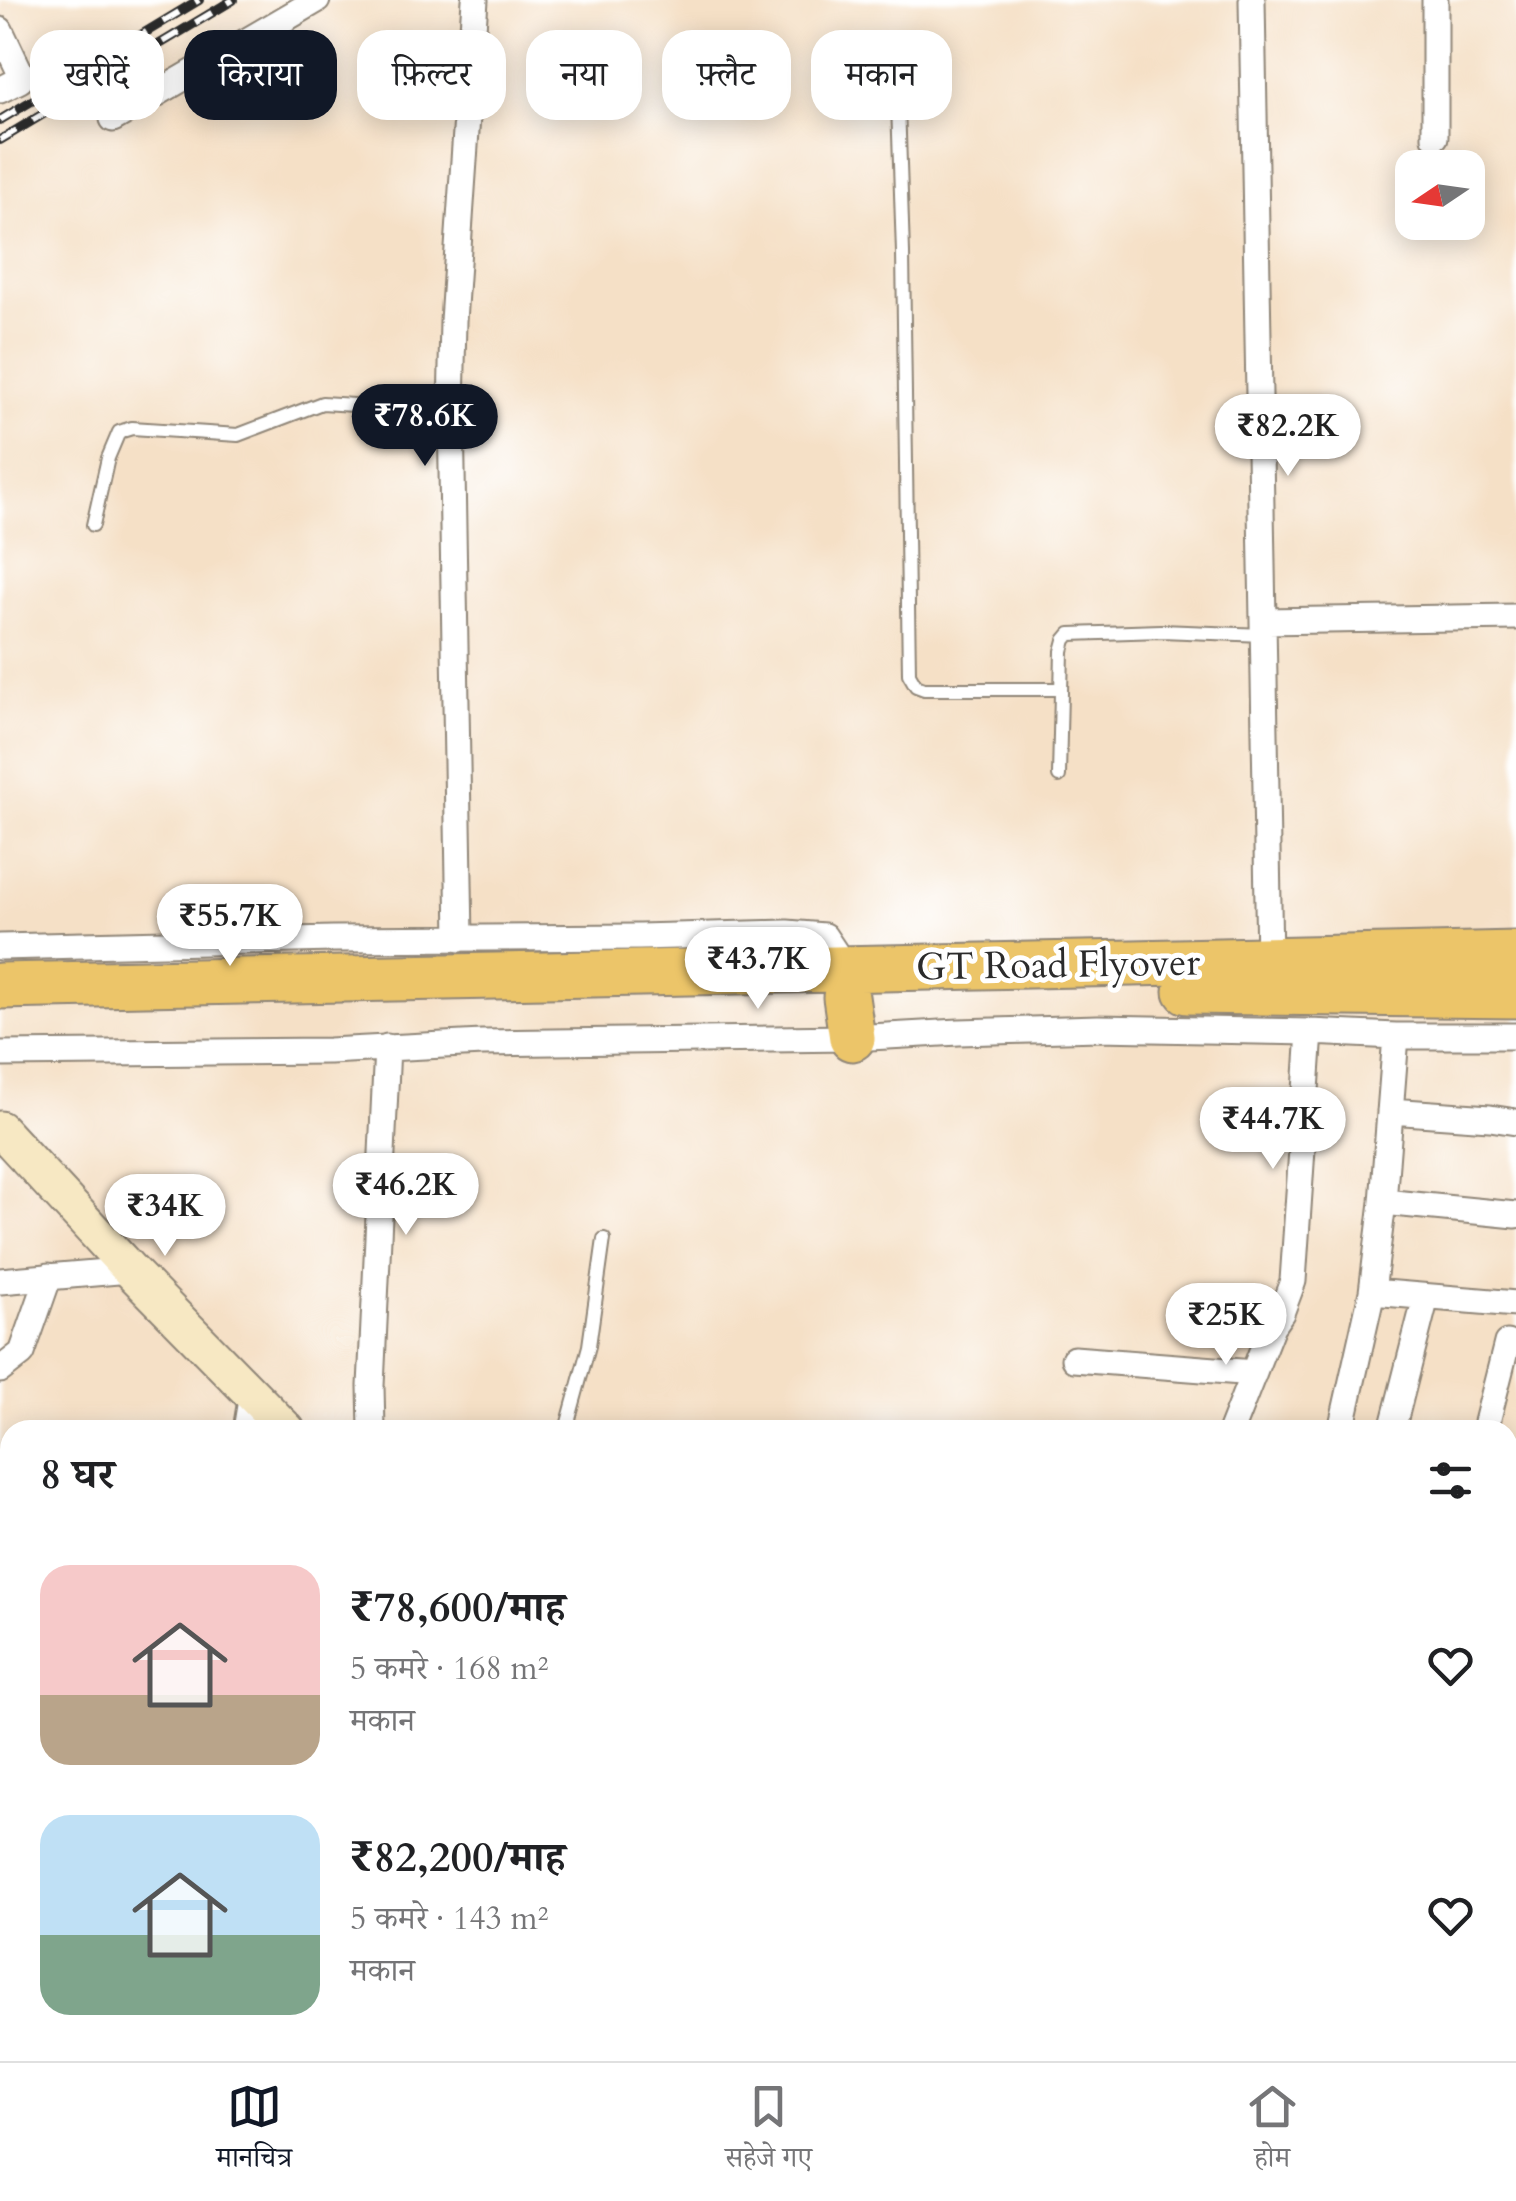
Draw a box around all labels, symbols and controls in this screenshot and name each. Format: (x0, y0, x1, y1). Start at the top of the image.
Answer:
chip: खरीदें (30, 30, 164, 120)
chip: किराया (184, 30, 337, 120)
chip: फ़िल्टर (357, 30, 506, 120)
chip: नया (526, 30, 642, 120)
chip: फ़्लैट (662, 30, 791, 120)
chip: मकान (811, 30, 952, 120)
north arrow (1395, 150, 1485, 240)
map controls (1395, 150, 1485, 240)
pin: ₹78.6K (344, 384, 506, 469)
text: ₹78.6K (374, 394, 476, 438)
pin: ₹82.2K (1207, 394, 1369, 479)
text: ₹82.2K (1237, 404, 1339, 448)
pin: ₹55.7K (149, 884, 311, 969)
text: ₹55.7K (179, 894, 281, 938)
pin: ₹43.7K (677, 927, 839, 1012)
text: ₹43.7K (707, 937, 809, 981)
street label: GT Road Flyover (915, 937, 1201, 993)
pin: ₹44.7K (1192, 1087, 1354, 1172)
text: ₹44.7K (1222, 1097, 1324, 1141)
pin: ₹46.2K (325, 1153, 487, 1238)
text: ₹46.2K (355, 1163, 457, 1207)
pin: ₹34K (106, 1174, 224, 1259)
text: ₹34K (127, 1184, 203, 1228)
pin: ₹25K (1167, 1283, 1285, 1368)
text: ₹25K (1188, 1293, 1264, 1337)
text: 8 घर (40, 1446, 115, 1503)
icon: filters (1423, 1453, 1478, 1508)
text: ₹78,600/माह (350, 1579, 565, 1636)
icon: home (120, 1605, 240, 1725)
icon: heart (1423, 1638, 1478, 1693)
text: 5 कमरे · 168 m² (350, 1647, 548, 1691)
text: मकान (350, 1699, 415, 1743)
text: ₹82,200/माह (350, 1829, 565, 1886)
icon: home (120, 1855, 240, 1975)
icon: heart (1423, 1888, 1478, 1943)
text: 5 कमरे · 143 m² (350, 1897, 548, 1941)
text: मकान (350, 1949, 415, 1993)
tab: मानचित्र (216, 2079, 292, 2185)
tab: सहेजे गए (725, 2079, 812, 2185)
tab: होम (1245, 2079, 1300, 2185)

